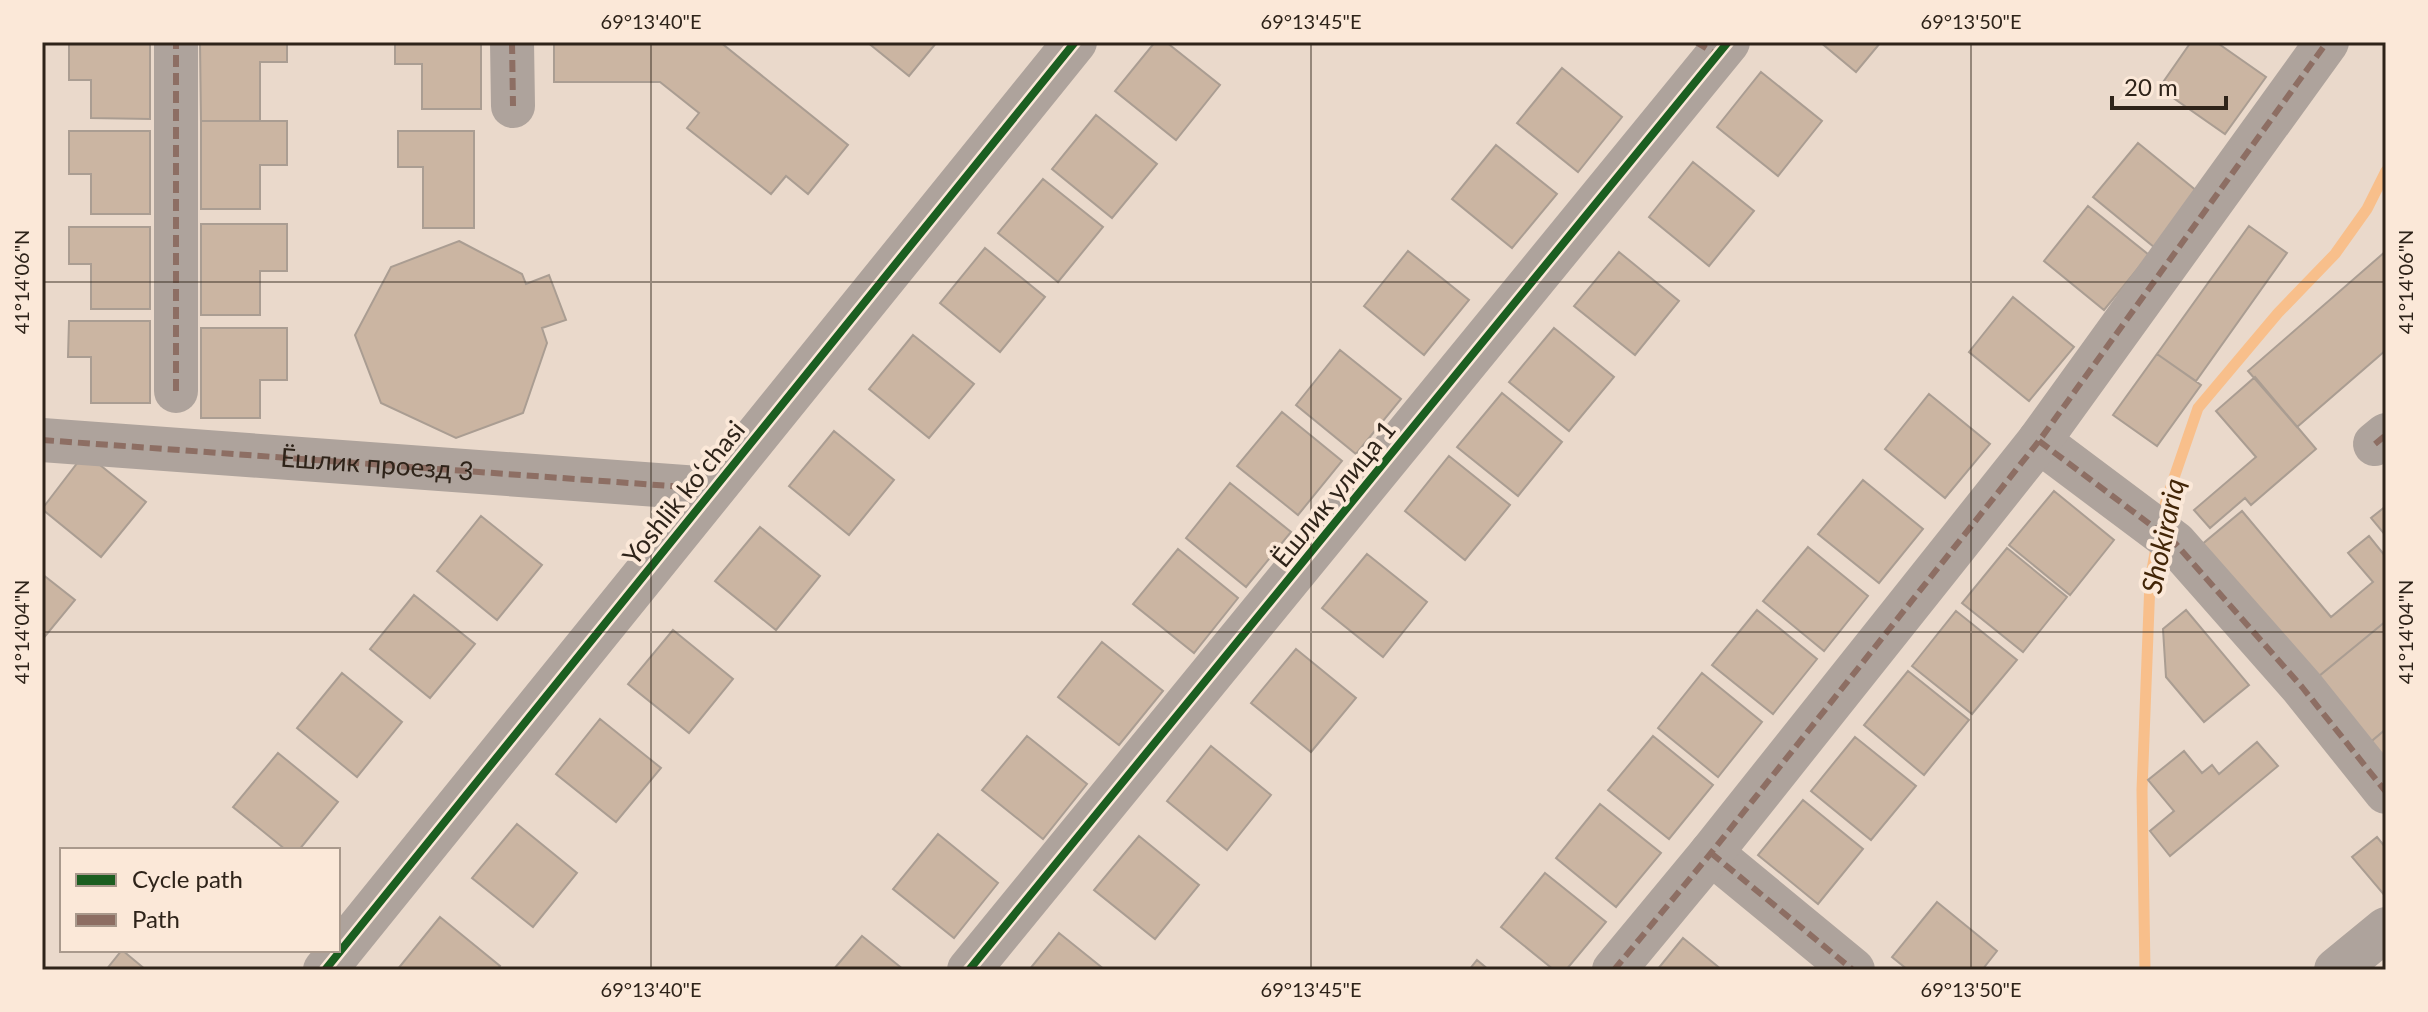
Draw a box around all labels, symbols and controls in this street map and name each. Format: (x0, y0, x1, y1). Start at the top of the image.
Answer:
text: 69°13'40"E (601, 9, 701, 33)
text: 69°13'45"E (1261, 9, 1361, 33)
text: 69°13'50"E (1921, 9, 2021, 33)
scale bar (2112, 60, 2226, 110)
text: 20 m (2124, 72, 2178, 101)
text: 41°14'06"N (9, 230, 33, 334)
text: 41°14'06"N (2393, 230, 2417, 334)
street label: Yoshlik koʻchasi (615, 414, 751, 571)
street label: Ёшлик улица 1 (1264, 414, 1402, 573)
street label: Ёшлик проезд 3 (280, 440, 475, 487)
water label: Shokirariq (2133, 475, 2191, 596)
text: 41°14'04"N (9, 580, 33, 684)
text: 41°14'04"N (2393, 580, 2417, 684)
legend (60, 848, 340, 952)
text: Cycle path (132, 864, 243, 893)
text: Path (132, 904, 180, 933)
text: 69°13'40"E (601, 977, 701, 1001)
text: 69°13'45"E (1261, 977, 1361, 1001)
text: 69°13'50"E (1921, 977, 2021, 1001)

